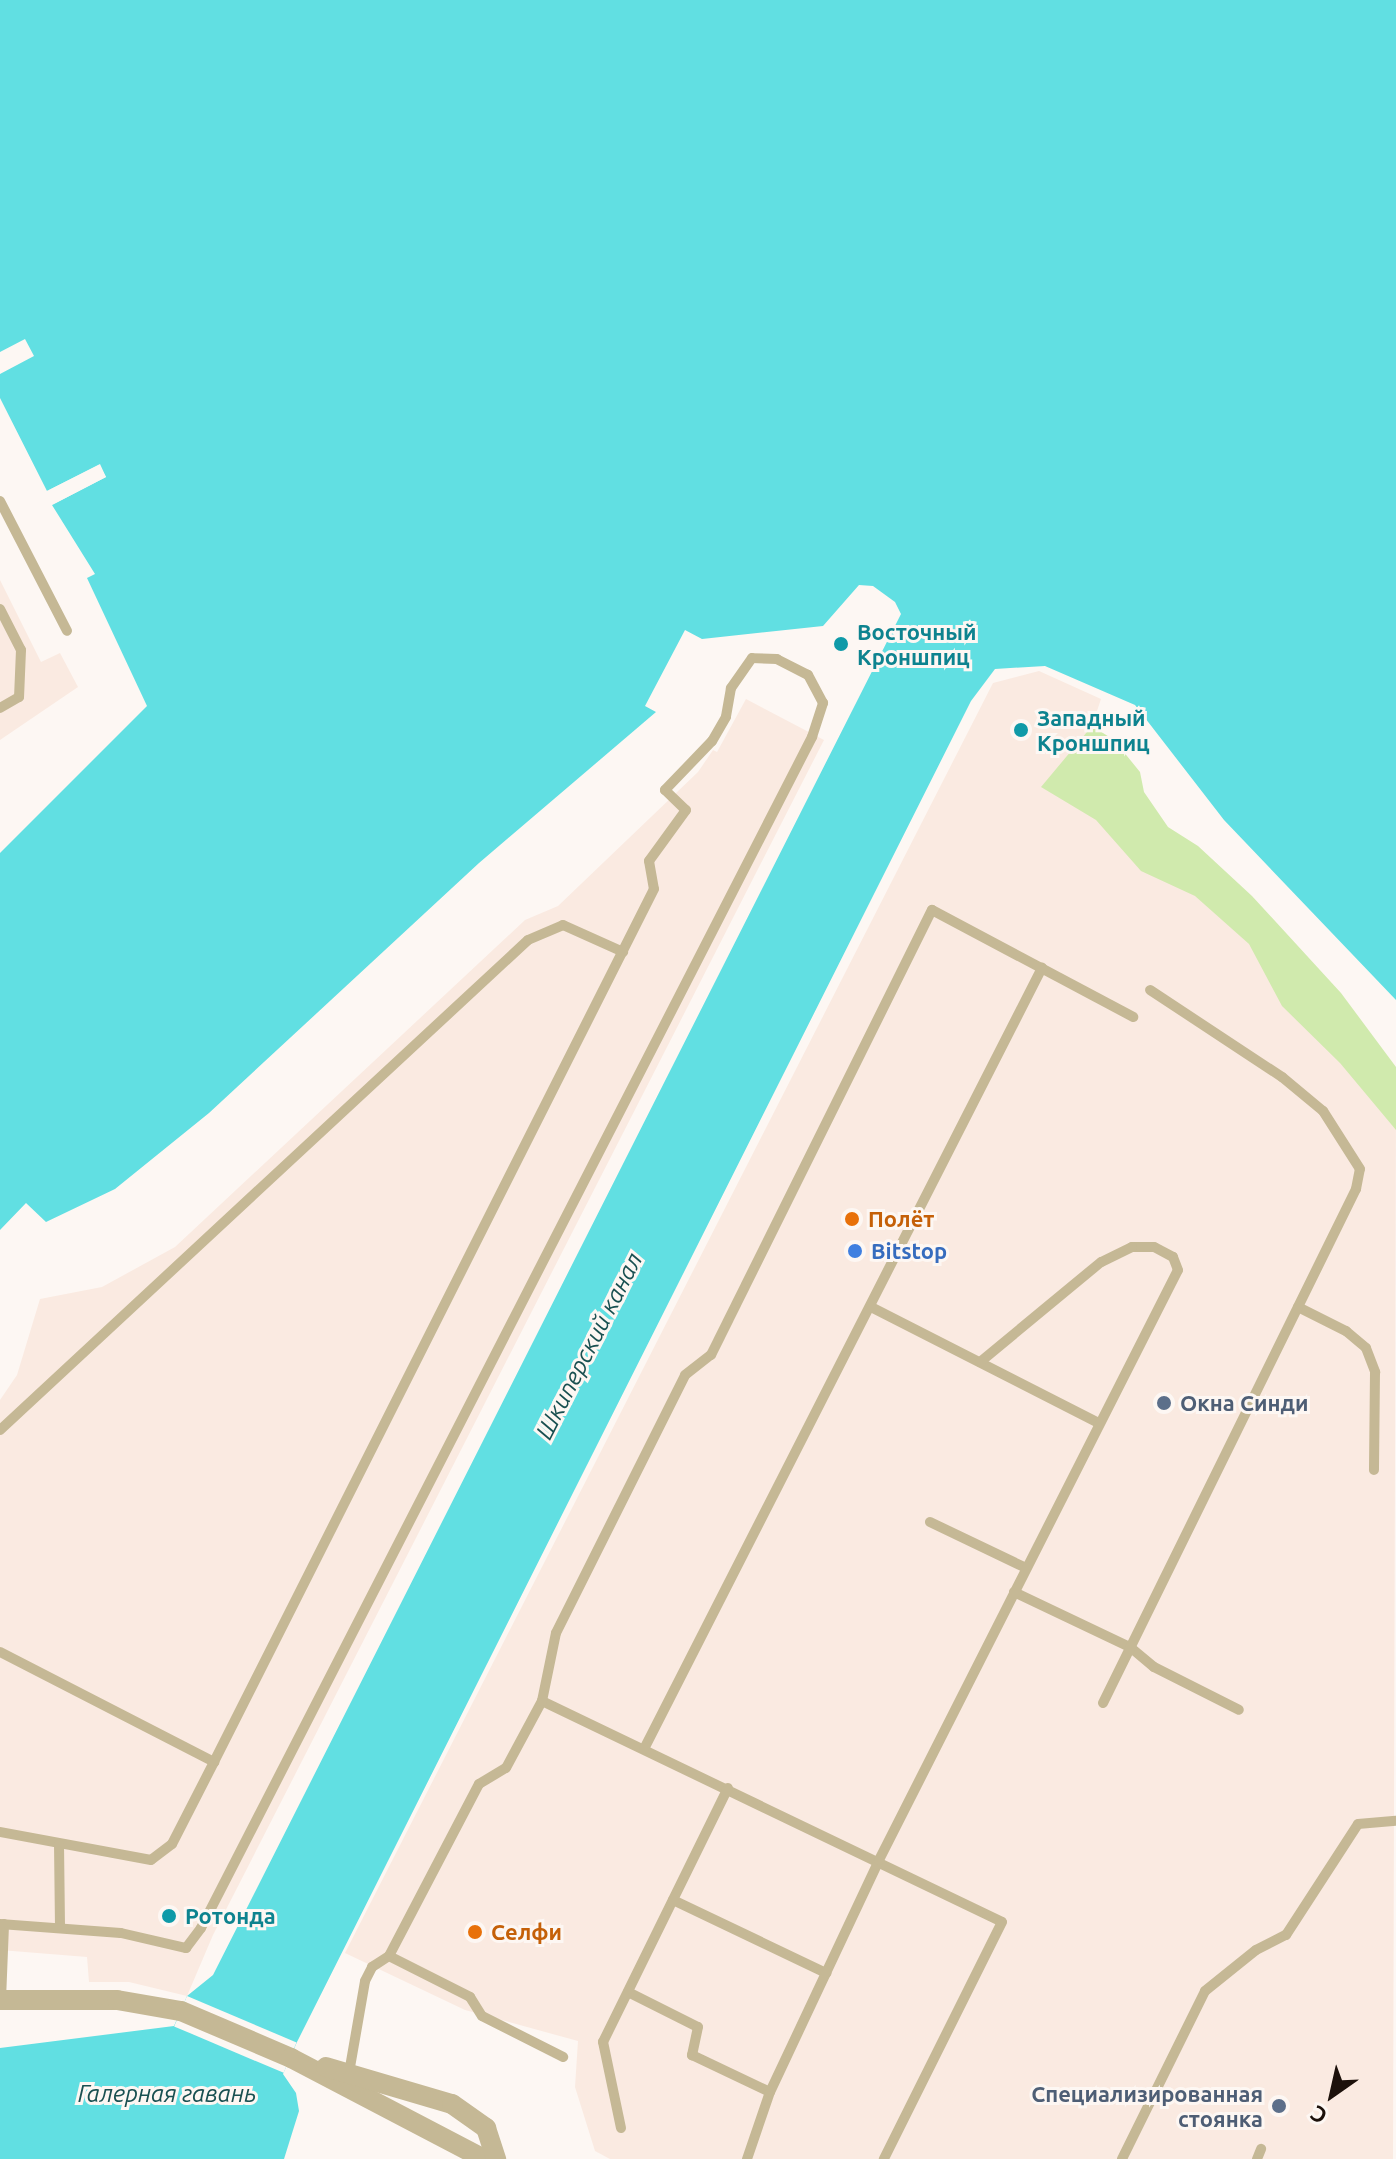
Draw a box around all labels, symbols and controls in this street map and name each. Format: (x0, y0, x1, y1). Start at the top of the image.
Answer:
place label: Восточный Кроншпиц (857, 618, 976, 670)
marker: Восточный Кроншпиц (832, 635, 850, 653)
place label: Западный Кроншпиц (1037, 704, 1150, 756)
marker: Западный Кроншпиц (1012, 721, 1030, 739)
place label: Полёт (868, 1206, 934, 1232)
marker: Полёт (843, 1210, 861, 1228)
place label: Bitstop (871, 1238, 947, 1264)
marker: Bitstop (846, 1242, 864, 1260)
water label: Шкиперский канал (530, 1248, 648, 1444)
place label: Окна Синди (1180, 1390, 1308, 1416)
marker: Окна Синди (1155, 1394, 1173, 1412)
place label: Ротонда (185, 1903, 276, 1929)
marker: Ротонда (160, 1907, 178, 1925)
place label: Селфи (491, 1919, 562, 1945)
marker: Селфи (466, 1923, 484, 1941)
north arrow (1292, 2055, 1372, 2135)
water label: Галерная гавань (78, 2080, 256, 2108)
place label: Специализированная стоянка (1031, 2080, 1263, 2132)
marker: Специализированная стоянка (1270, 2097, 1288, 2115)
text: С (1305, 2101, 1331, 2130)

